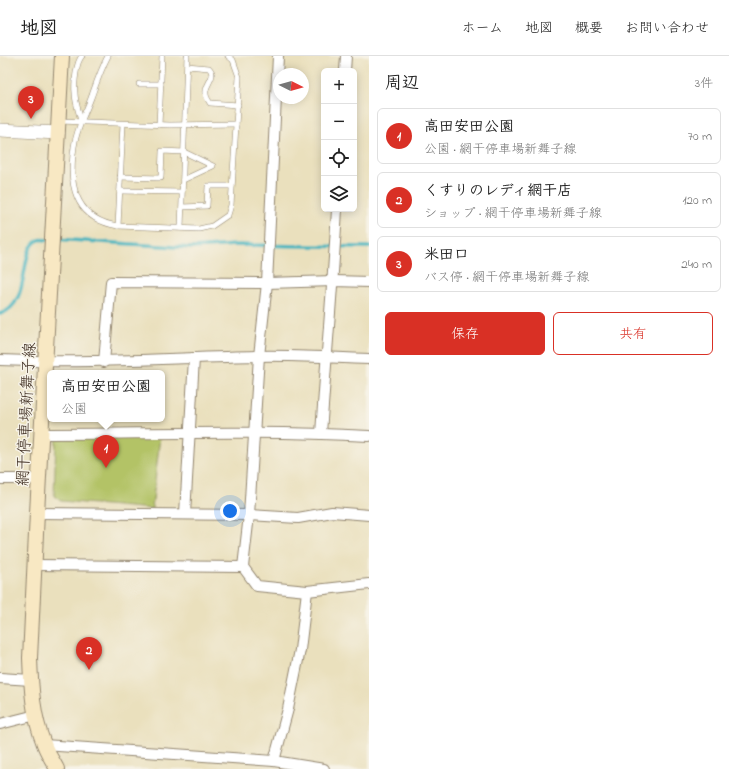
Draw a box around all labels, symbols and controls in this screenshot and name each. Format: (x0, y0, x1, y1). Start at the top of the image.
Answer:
text: 地図 (20, 16, 58, 43)
text: ホーム (462, 18, 503, 39)
text: 地図 (525, 18, 553, 39)
text: 概要 (575, 18, 603, 39)
text: お問い合わせ (625, 18, 709, 39)
north arrow (273, 68, 309, 104)
map controls (321, 68, 357, 212)
button: + (321, 68, 357, 104)
text: 周辺 (385, 71, 419, 96)
text: 3件 (695, 74, 713, 93)
pin: 3 (18, 86, 44, 119)
button: − (321, 104, 357, 140)
text: 高田安田公園 (424, 116, 514, 138)
text: 1 (397, 127, 401, 146)
text: 70 m (688, 127, 712, 146)
button: locate (321, 140, 357, 176)
text: 公園 · 網干停車場新舞子線 (424, 140, 576, 159)
button: layers (321, 176, 357, 212)
text: くすりのレディ網干店 (424, 180, 572, 202)
text: 2 (396, 191, 402, 210)
text: 120 m (682, 191, 712, 210)
text: ショップ · 網干停車場新舞子線 (424, 204, 602, 223)
text: 米田口 (424, 244, 469, 266)
text: 3 (396, 255, 402, 274)
text: 240 m (681, 255, 712, 274)
text: バス停 · 網干停車場新舞子線 (424, 268, 589, 287)
button: 保存 (385, 312, 545, 355)
button: 共有 (553, 312, 713, 355)
street label: 網干停車場新舞子線 (11, 342, 43, 487)
popup (47, 370, 165, 422)
text: 高田安田公園 (61, 376, 151, 398)
text: 公園 (61, 400, 87, 419)
pin: 1 (93, 435, 119, 468)
your location (220, 501, 240, 521)
pin: 2 (76, 637, 102, 670)

